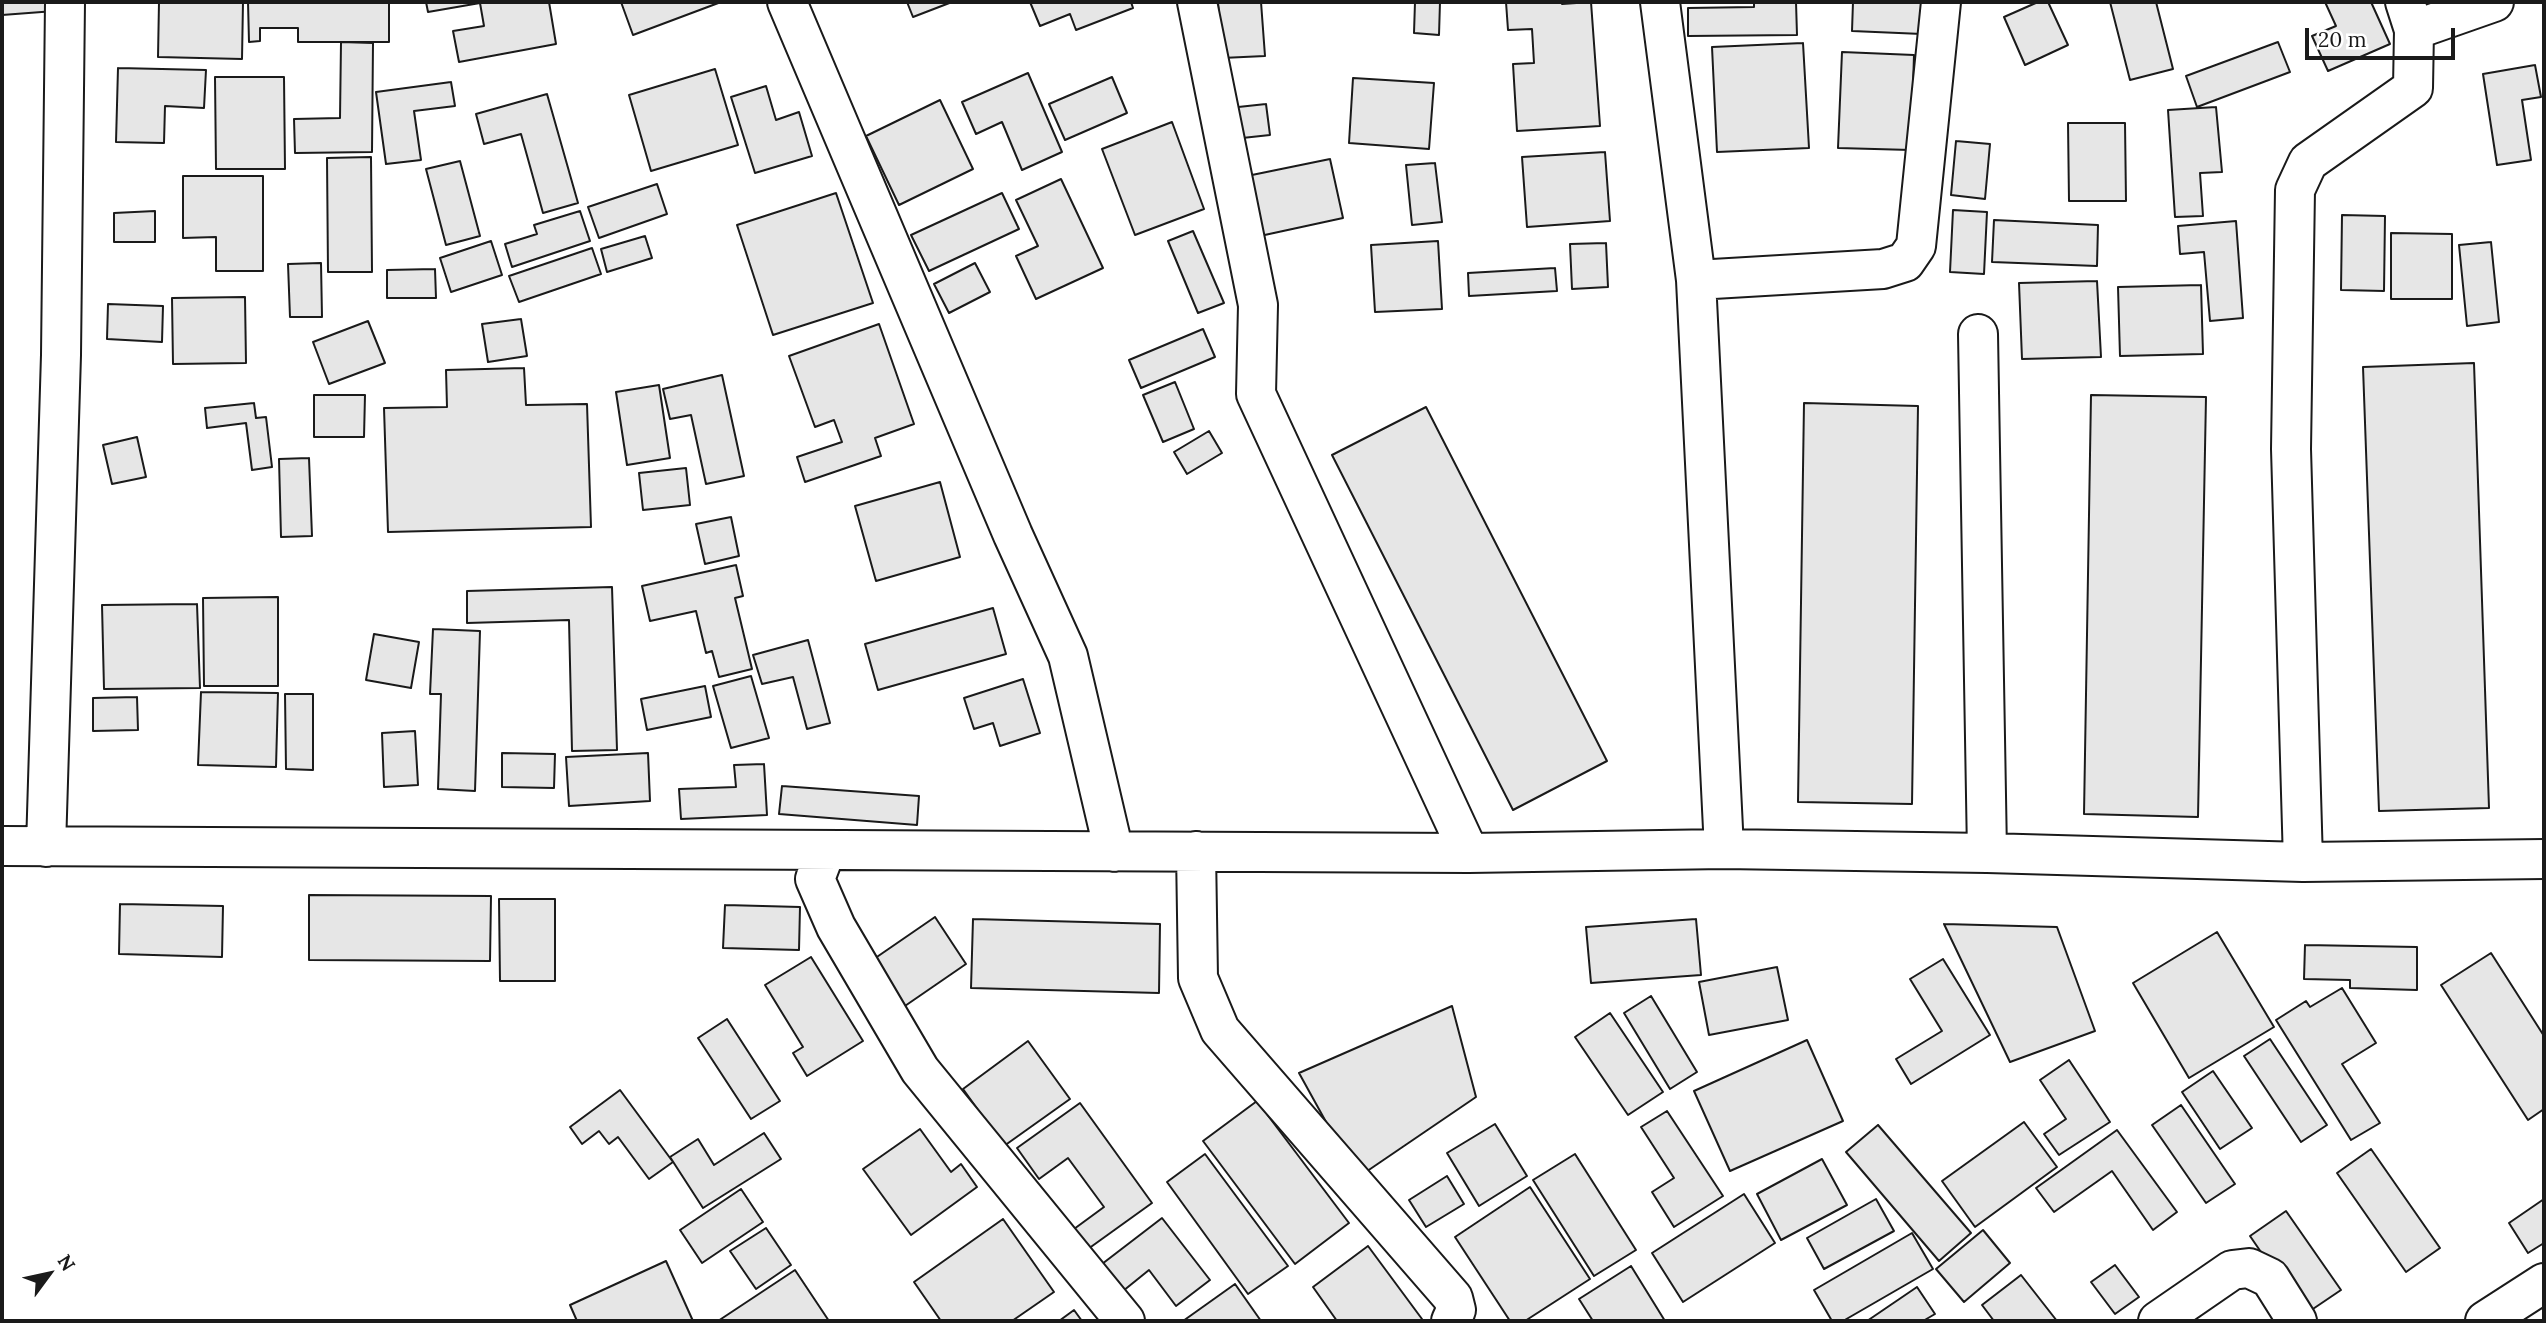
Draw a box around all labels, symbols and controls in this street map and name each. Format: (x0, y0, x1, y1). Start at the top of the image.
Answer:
scale bar (2308, 14, 2458, 58)
text: 20 m (2318, 26, 2367, 53)
north arrow (14, 1239, 84, 1309)
text: N (53, 1250, 81, 1275)

